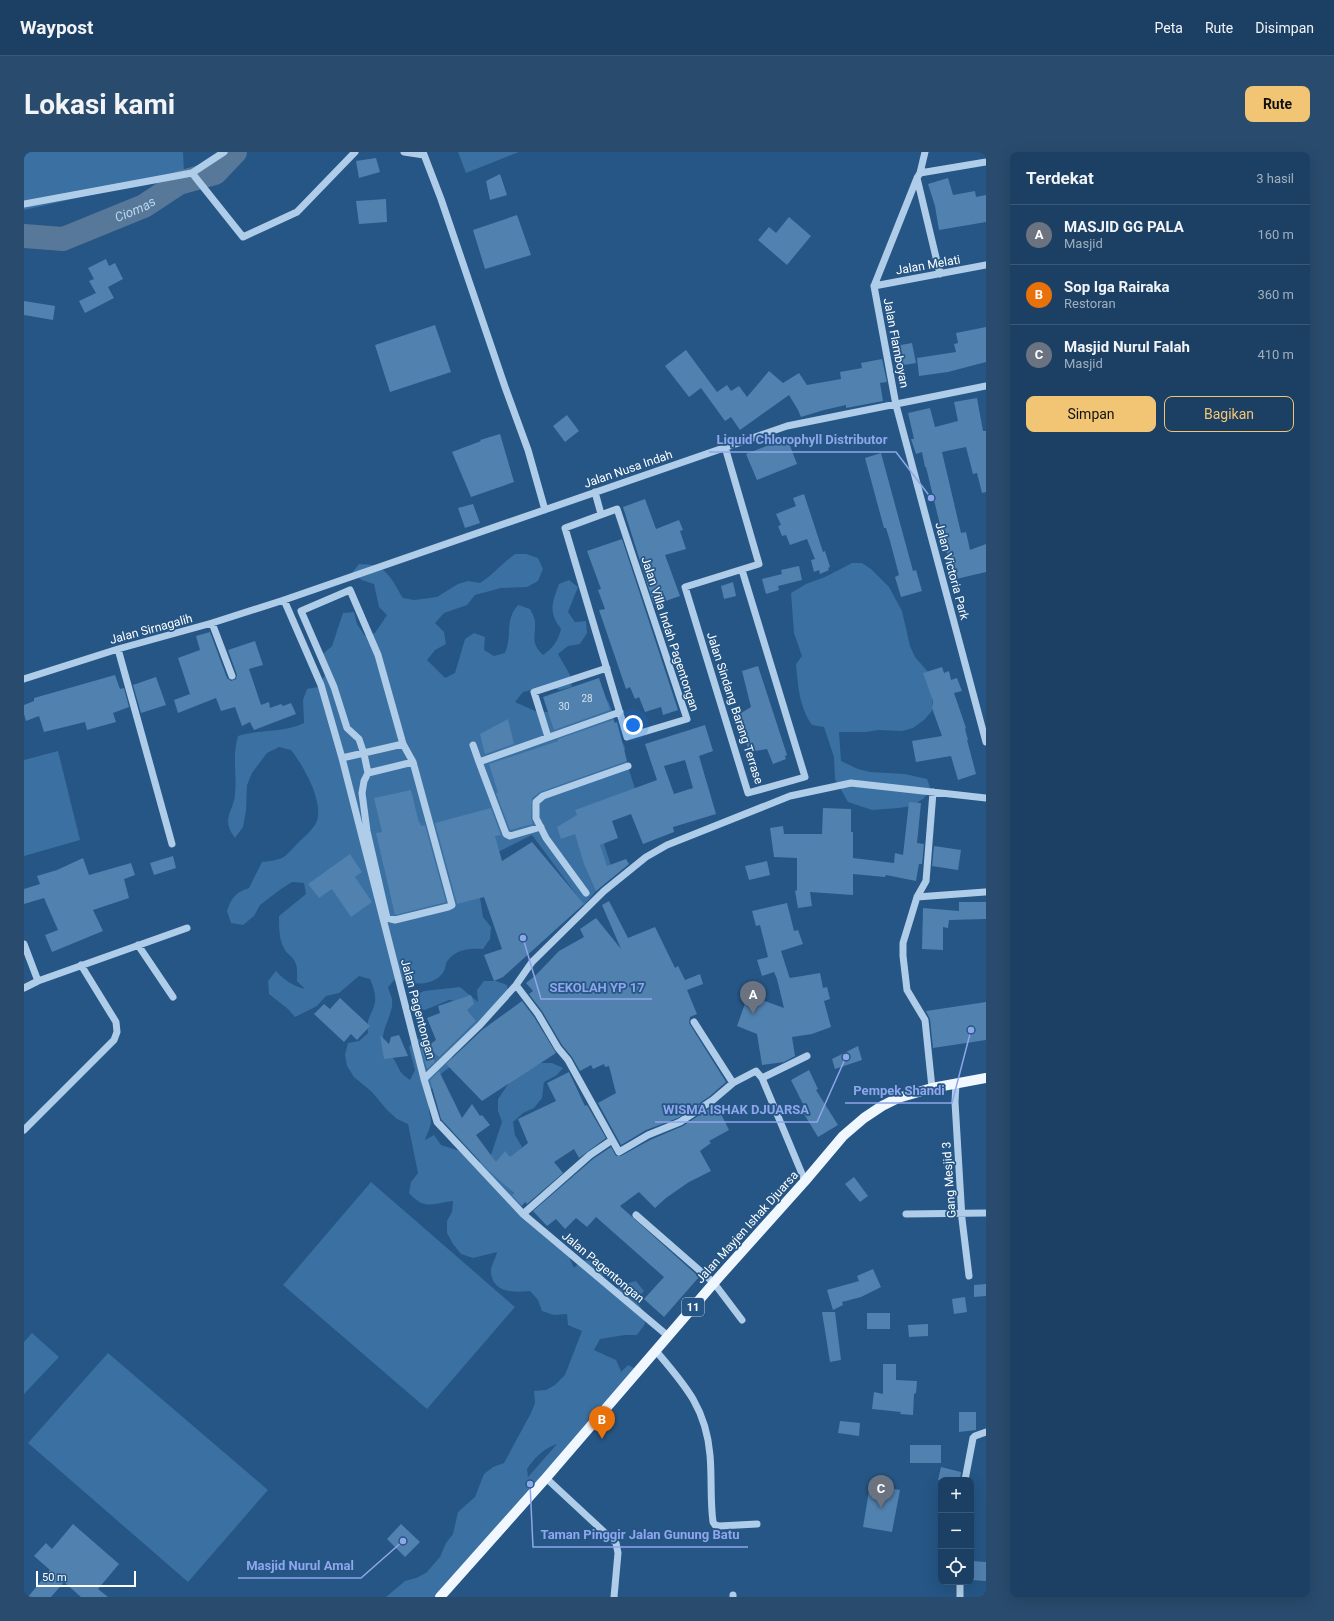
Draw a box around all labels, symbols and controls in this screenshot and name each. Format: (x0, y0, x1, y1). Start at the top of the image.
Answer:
text: Waypost (20, 16, 94, 39)
text: Peta (1155, 20, 1183, 36)
text: Rute (1205, 20, 1233, 36)
text: Disimpan (1255, 20, 1314, 36)
button: Rute (1245, 86, 1310, 122)
text: Lokasi kami (24, 88, 175, 121)
text: Terdekat (1026, 168, 1094, 188)
text: 3 hasil (1256, 171, 1294, 186)
water label: Ciomas (112, 193, 158, 225)
text: MASJID GG PALA (1064, 218, 1184, 236)
text: A (1035, 227, 1043, 242)
text: 160 m (1257, 227, 1294, 242)
text: Masjid (1064, 236, 1103, 251)
street label: Jalan Melati (895, 252, 961, 278)
text: Sop Iga Rairaka (1064, 278, 1170, 296)
text: B (1035, 287, 1043, 302)
text: 360 m (1257, 287, 1294, 302)
text: Restoran (1064, 296, 1116, 311)
street label: Jalan Flamboyan (880, 297, 912, 389)
text: Masjid Nurul Falah (1064, 338, 1190, 356)
text: C (1035, 347, 1043, 362)
text: 410 m (1257, 347, 1294, 362)
text: Masjid (1064, 356, 1103, 371)
button: Simpan (1026, 396, 1156, 432)
button: Bagikan (1164, 396, 1294, 432)
callout: Liquid Chlorophyll Distributor (709, 427, 896, 452)
text: Liquid Chlorophyll Distributor (717, 432, 888, 447)
street label: Jalan Nusa Indah (582, 447, 674, 491)
street label: Jalan Victoria Park (932, 521, 972, 622)
street label: Jalan Villa Indah Pagentongan (638, 555, 702, 713)
street label: Jalan Sirnagalih (108, 611, 194, 647)
street label: Jalan Sindang Barang Terrase (704, 630, 766, 786)
house number: 28 (581, 693, 593, 704)
house number: 30 (558, 701, 570, 712)
your location (623, 715, 643, 735)
street label: Jalan Pagentongan (398, 957, 438, 1061)
callout: SEKOLAH YP 17 (541, 974, 652, 999)
text: SEKOLAH YP 17 (549, 980, 645, 995)
pin: A (740, 981, 766, 1014)
callout: Pempek Shandi (845, 1078, 952, 1103)
text: Pempek Shandi (853, 1083, 945, 1098)
callout: WISMA ISHAK DJUARSA (655, 1097, 817, 1122)
text: WISMA ISHAK DJUARSA (663, 1102, 809, 1117)
street label: Gang Mesjid 3 (939, 1141, 959, 1219)
street label: Jalan Mayjen Ishak Djuarsa (693, 1168, 801, 1286)
street label: Jalan Pagentongan (559, 1228, 647, 1306)
road number: 11 (682, 1298, 704, 1316)
pin: B (589, 1406, 615, 1439)
pin: C (868, 1475, 894, 1508)
map controls (938, 1477, 974, 1585)
button: + (938, 1477, 974, 1513)
button: − (938, 1513, 974, 1549)
callout: Taman Pinggir Jalan Gunung Batu (533, 1522, 748, 1547)
text: Taman Pinggir Jalan Gunung Batu (541, 1527, 739, 1542)
button: locate (938, 1549, 974, 1585)
callout: Masjid Nurul Amal (238, 1553, 361, 1578)
text: Masjid Nurul Amal (246, 1558, 354, 1573)
scale bar (36, 1569, 136, 1588)
text: 50 m (42, 1571, 67, 1584)

